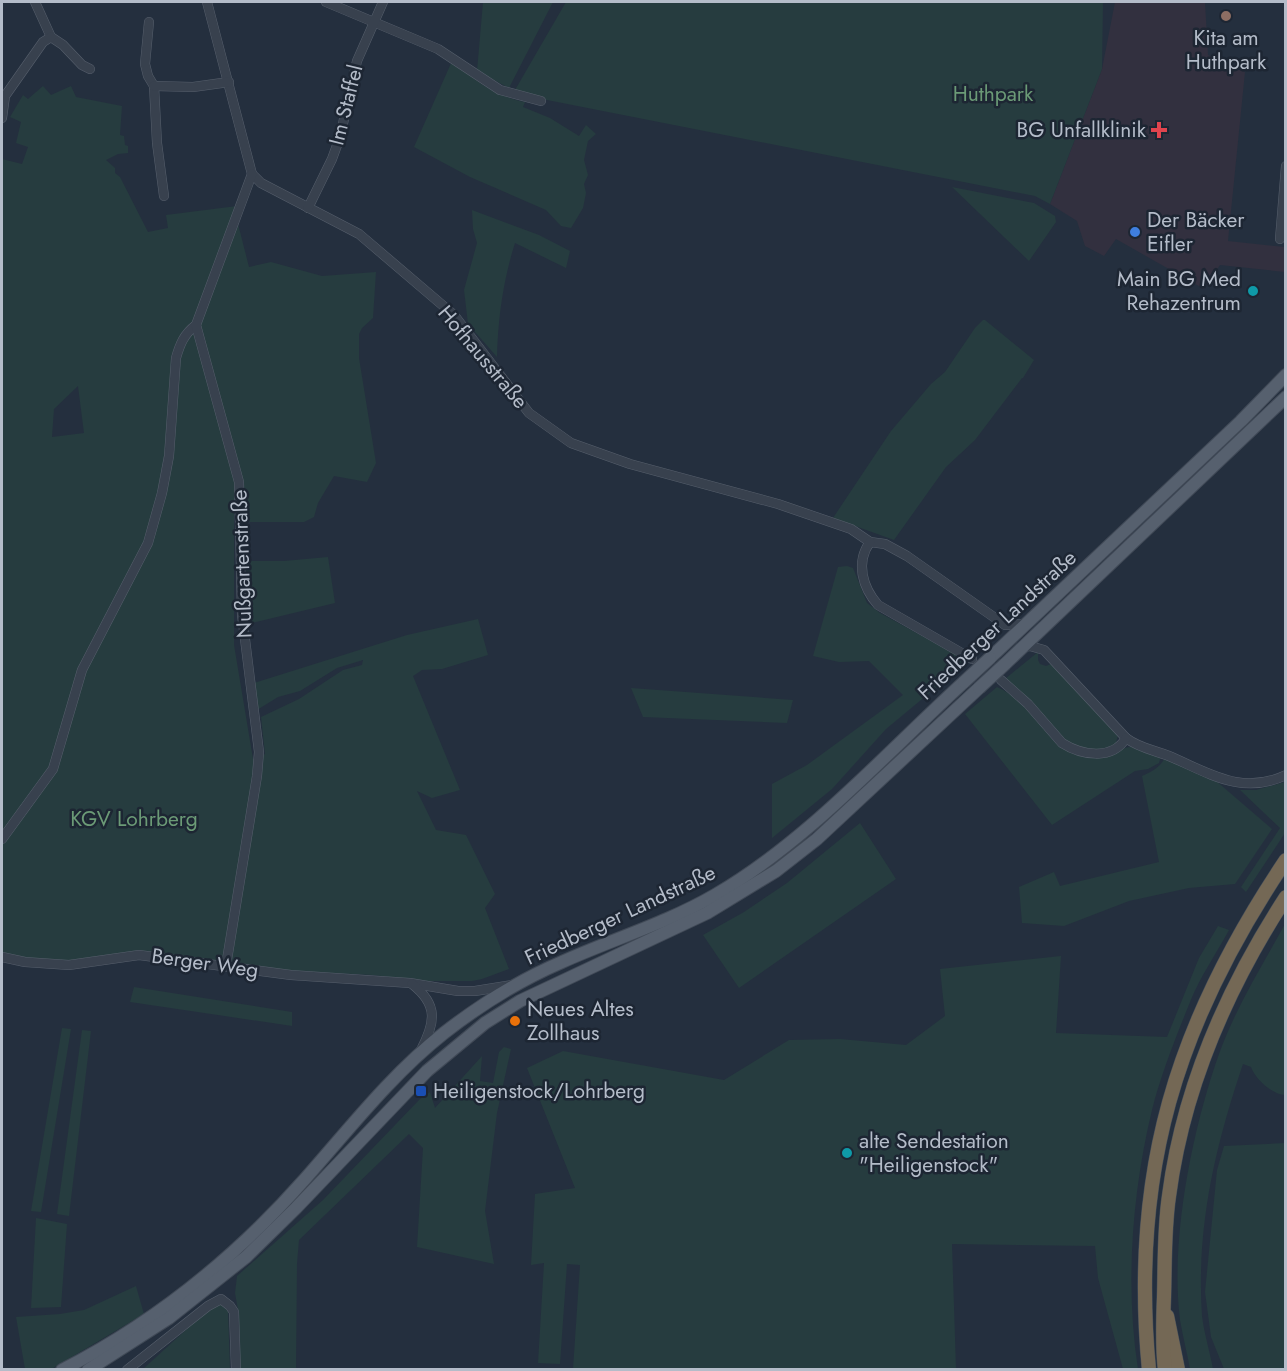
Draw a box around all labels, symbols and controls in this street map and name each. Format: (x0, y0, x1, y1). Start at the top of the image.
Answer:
marker: Kita am Huthpark (1219, 9, 1233, 23)
place label: Kita am Huthpark (1186, 23, 1267, 77)
street label: Im Staffel (322, 62, 370, 148)
park label: Huthpark (953, 79, 1034, 109)
place label: BG Unfallklinik (1017, 115, 1147, 145)
marker: BG Unfallklinik (1150, 121, 1168, 139)
place label: Der Bäcker Eifler (1147, 205, 1245, 259)
marker: Der Bäcker Eifler (1128, 225, 1142, 239)
place label: Main BG Med Rehazentrum (1117, 264, 1241, 318)
marker: Main BG Med Rehazentrum (1246, 284, 1260, 298)
street label: Hofhausstraße (431, 299, 535, 415)
street label: Nußgartenstraße (224, 489, 260, 639)
street label: Friedberger Landstraße (911, 543, 1083, 707)
park label: KGV Lohrberg (70, 804, 198, 834)
street label: Friedberger Landstraße (520, 857, 721, 972)
street label: Berger Weg (150, 941, 260, 985)
place label: Neues Altes Zollhaus (527, 994, 634, 1048)
marker: Neues Altes Zollhaus (508, 1014, 522, 1028)
place label: Heiligenstock/Lohrberg (433, 1076, 645, 1106)
marker: Heiligenstock/Lohrberg (414, 1084, 428, 1098)
place label: alte Sendestation "Heiligenstock" (859, 1126, 1009, 1180)
marker: alte Sendestation "Heiligenstock" (840, 1146, 854, 1160)

